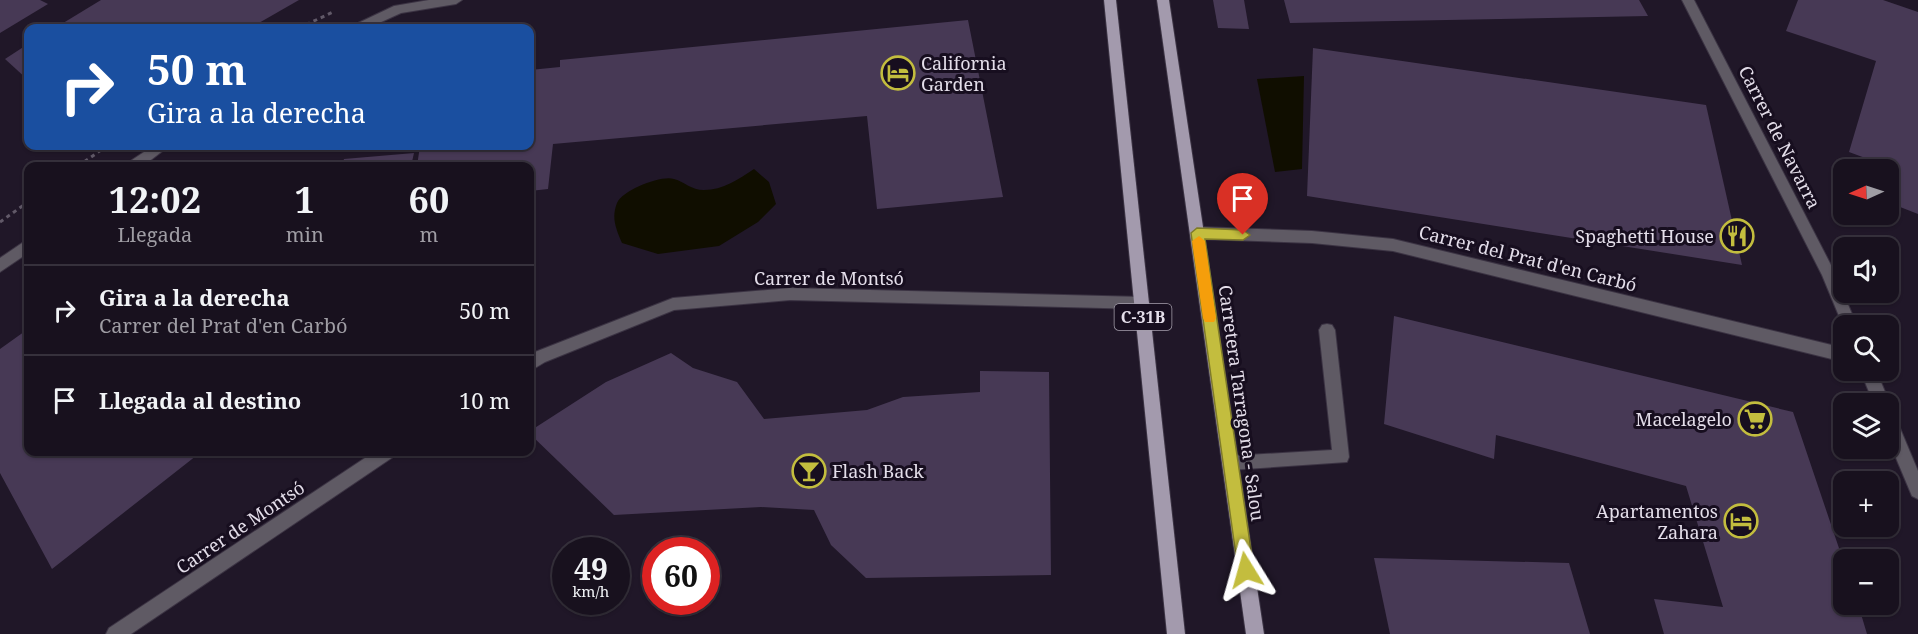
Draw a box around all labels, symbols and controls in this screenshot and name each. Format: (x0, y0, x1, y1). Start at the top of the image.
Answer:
text: 50 m (147, 40, 247, 97)
icon: right (48, 48, 126, 126)
place label: California Garden (921, 51, 1007, 96)
hotel icon: California Garden (880, 55, 916, 91)
street label: Carrer de Navarra (1734, 61, 1826, 213)
text: Gira a la derecha (147, 94, 366, 131)
north arrow (1833, 159, 1899, 225)
map controls (1833, 159, 1899, 615)
pin (1217, 173, 1268, 235)
text: 12:02 (109, 175, 201, 224)
text: 1 (295, 175, 315, 224)
text: 60 (409, 175, 449, 224)
icon: arrive (1226, 182, 1259, 215)
restaurant icon: Spaghetti House (1719, 218, 1755, 254)
street label: Carrer del Prat d'en Carbó (1417, 219, 1639, 297)
text: Llegada (117, 221, 192, 248)
text: min (286, 221, 324, 248)
text: m (419, 221, 438, 248)
place label: Spaghetti House (1575, 224, 1714, 248)
button: sound (1833, 237, 1899, 303)
street label: Carrer de Montsó (754, 266, 904, 290)
text: Gira a la derecha (99, 282, 290, 312)
street label: Carretera Tarragona - Salou (1214, 283, 1271, 523)
icon: right (48, 294, 81, 327)
text: 50 m (459, 295, 510, 325)
road number: C-31B (1114, 304, 1172, 330)
text: Carrer del Prat d'en Carbó (99, 312, 348, 339)
button: search (1833, 315, 1899, 381)
icon: arrive (48, 384, 81, 417)
text: Llegada al destino (99, 385, 301, 415)
text: 10 m (459, 385, 510, 415)
button: layers (1833, 393, 1899, 459)
supermarket icon: Macelagelo (1737, 401, 1773, 437)
place label: Macelagelo (1636, 407, 1732, 431)
bar icon: Flash Back (791, 453, 827, 489)
place label: Flash Back (832, 459, 924, 483)
button: + (1833, 471, 1899, 537)
street label: Carrer de Montsó (171, 475, 309, 579)
place label: Apartamentos Zahara (1596, 499, 1718, 544)
hotel icon: Apartamentos Zahara (1723, 503, 1759, 539)
speed limit sign: 60 (642, 537, 720, 615)
position arrow (1214, 538, 1278, 602)
text: 49 (574, 548, 608, 589)
button: − (1833, 549, 1899, 615)
text: km/h (573, 581, 609, 601)

